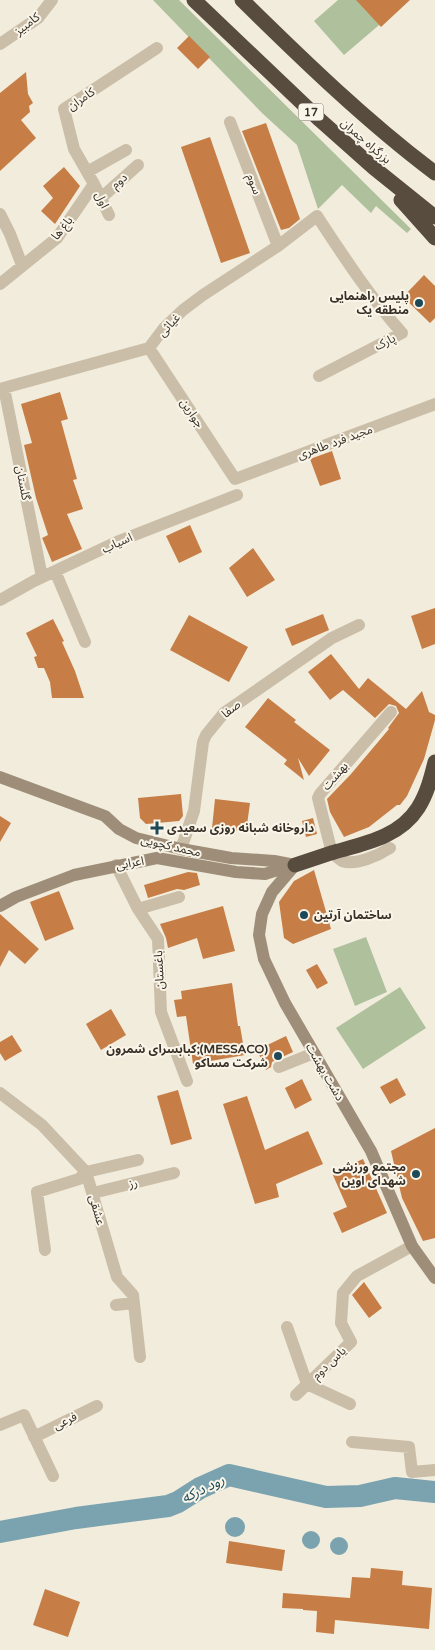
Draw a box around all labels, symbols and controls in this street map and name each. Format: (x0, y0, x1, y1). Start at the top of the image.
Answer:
street label: کامبیز (11, 9, 43, 39)
street label: کامران (65, 84, 98, 113)
road number: 17 (298, 104, 324, 120)
street label: بزرگراه چمران (337, 115, 394, 167)
street label: دوم (108, 170, 131, 193)
street label: سوم (242, 172, 264, 197)
street label: اول (92, 189, 112, 211)
street label: باغ ها (48, 213, 77, 244)
place label: پلیس راهنمایی منطقه یک (330, 289, 409, 317)
marker: پلیس راهنمایی منطقه یک (413, 297, 425, 309)
street label: غیاثی (155, 311, 183, 339)
street label: پارک (372, 331, 398, 354)
street label: جوارین (177, 396, 207, 430)
street label: مجید فرد طاهری (296, 422, 374, 462)
street label: گلستان (13, 465, 33, 503)
street label: اسیاب (99, 530, 135, 556)
street label: صفا (219, 697, 243, 721)
street label: بهشت (319, 759, 351, 793)
place label: داروخانه شبانه روزی سعیدی (167, 821, 314, 835)
marker: داروخانه شبانه روزی سعیدی (151, 822, 163, 834)
street label: محمد کچویی (139, 832, 202, 861)
street label: اعرابی (115, 854, 145, 872)
place label: ساختمان آرتین (314, 908, 392, 922)
marker: ساختمان آرتین (298, 909, 310, 921)
street label: باغستان (151, 950, 167, 990)
street label: دشت بهشت (303, 1041, 347, 1103)
place label: کبابسرای شمرون;(MESSACO) شرکت مساکو (106, 1042, 268, 1070)
marker: کبابسرای شمرون;(MESSACO) شرکت مساکو (272, 1050, 284, 1062)
place label: مجتمع ورزشی شهدای اوین (332, 1160, 406, 1188)
marker: مجتمع ورزشی شهدای اوین (410, 1168, 422, 1180)
street label: رز (126, 1175, 139, 1191)
street label: عشقی (86, 1193, 108, 1227)
street label: یاس دوم (309, 1343, 350, 1384)
street label: فرعی (51, 1409, 79, 1433)
water label: رود درکه (179, 1471, 227, 1507)

